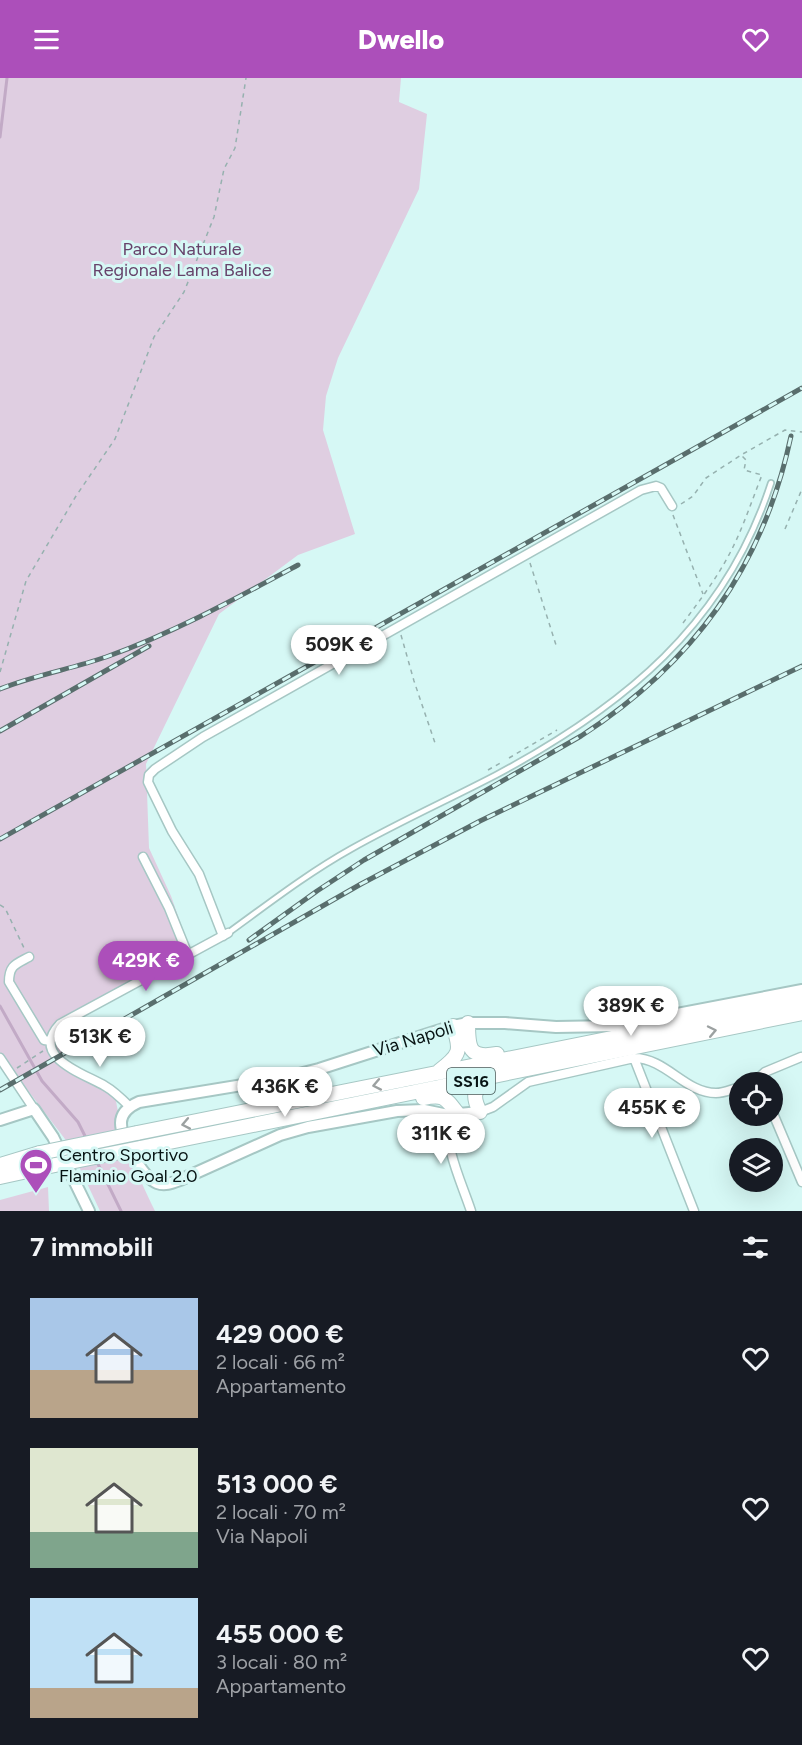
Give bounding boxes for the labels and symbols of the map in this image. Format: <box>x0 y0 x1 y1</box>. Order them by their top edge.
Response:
park label: Parco Naturale Regionale Lama Balice <box>92 238 272 281</box>
pin: 509K € <box>290 625 388 676</box>
pin: 429K € <box>97 941 195 992</box>
pin: 389K € <box>582 986 680 1037</box>
street label: Via Napoli <box>370 1016 456 1062</box>
pin: 513K € <box>51 1017 149 1068</box>
one-way arrow <box>707 1026 717 1039</box>
pin: 436K € <box>236 1067 334 1118</box>
road number: SS16 <box>447 1068 495 1094</box>
one-way arrow <box>372 1078 382 1091</box>
pin: 455K € <box>603 1088 701 1139</box>
pin: 311K € <box>392 1114 490 1165</box>
one-way arrow <box>181 1117 191 1130</box>
place label: Centro Sportivo Flaminio Goal 2.0 <box>59 1144 198 1187</box>
sports icon: Centro Sportivo Flaminio Goal 2.0 <box>18 1147 54 1194</box>

